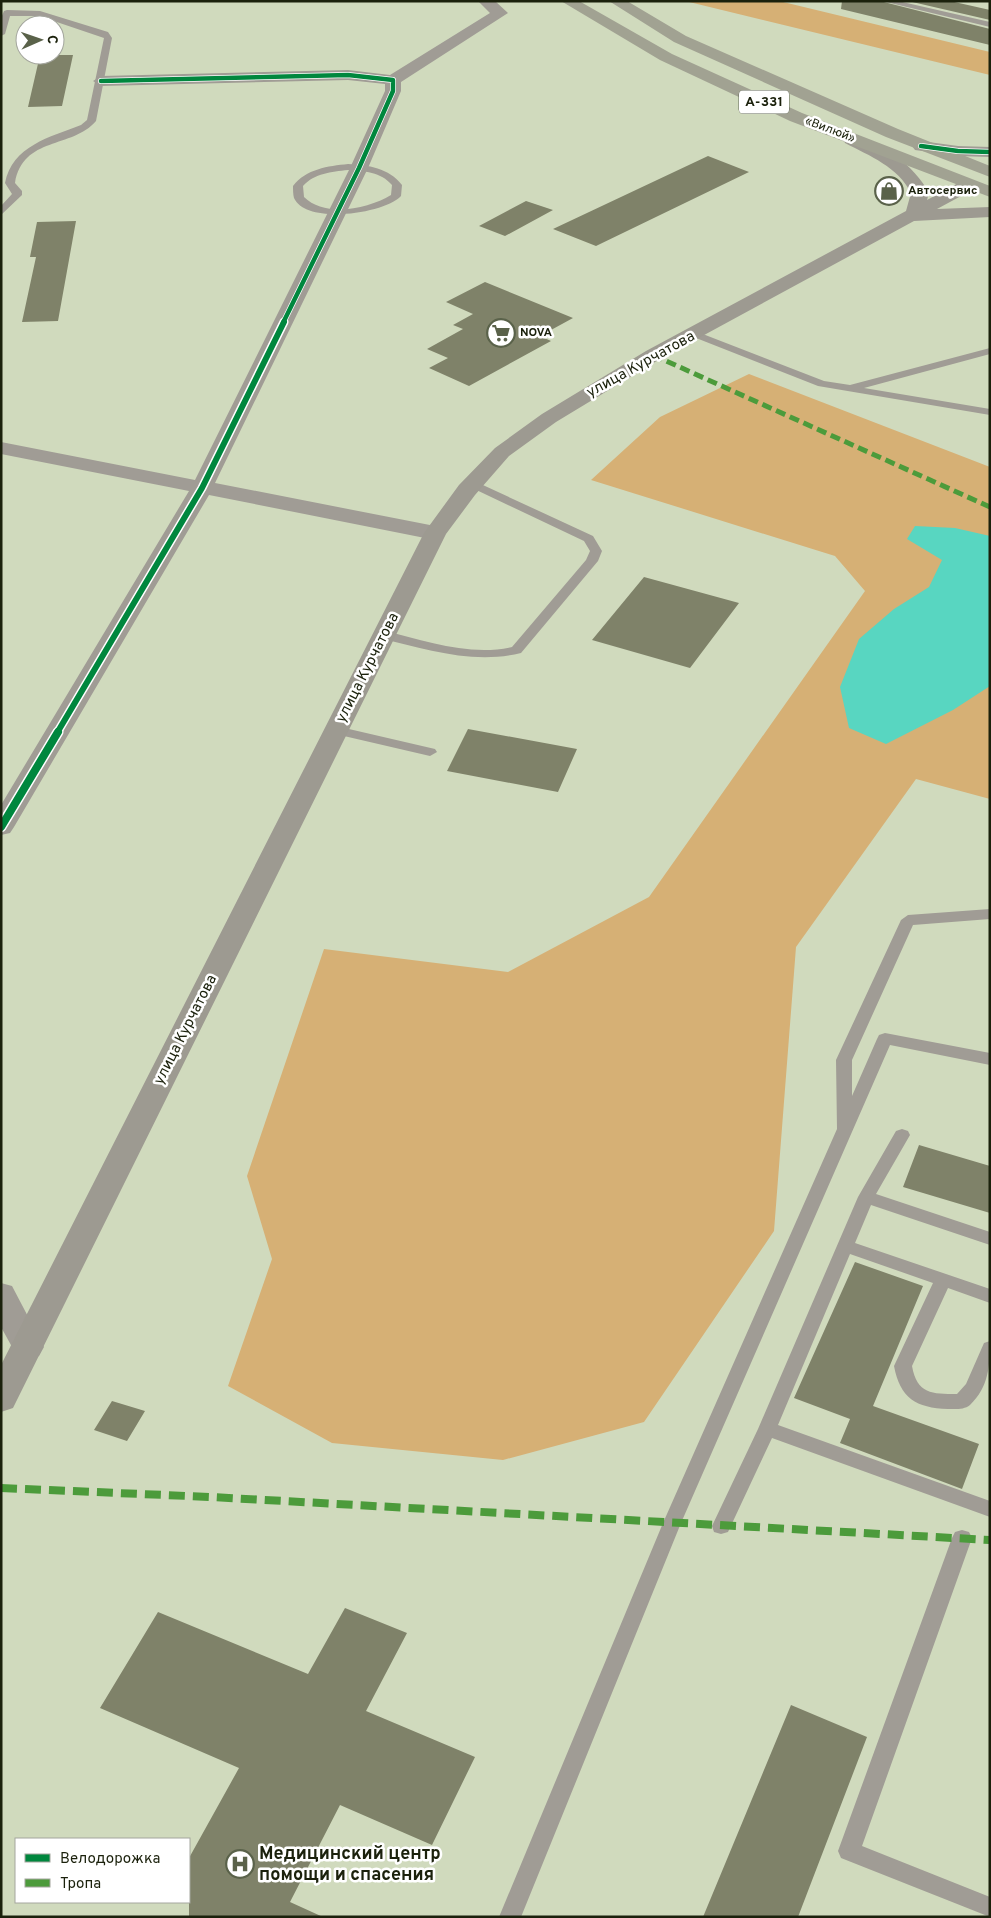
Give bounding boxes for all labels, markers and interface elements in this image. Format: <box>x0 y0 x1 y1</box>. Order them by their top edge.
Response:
north arrow <box>15 15 65 65</box>
text: С <box>43 35 60 44</box>
road number: А-331 <box>739 90 789 114</box>
street label: «Вилюй» <box>803 113 857 147</box>
shop icon: Автосервис <box>874 176 904 206</box>
place label: Автосервис <box>908 183 978 199</box>
supermarket icon: NOVA <box>486 318 516 348</box>
place label: NOVA <box>520 325 553 341</box>
street label: улица Курчатова <box>584 327 698 403</box>
street label: улица Курчатова <box>332 610 404 726</box>
street label: улица Курчатова <box>150 972 222 1088</box>
legend <box>15 1838 190 1903</box>
place label: Медицинский центр помощи и спасения <box>259 1843 441 1887</box>
hospital icon: Медицинский центр помощи и спасения <box>225 1849 255 1879</box>
text: Велодорожка <box>60 1850 160 1869</box>
text: Тропа <box>60 1875 101 1894</box>

